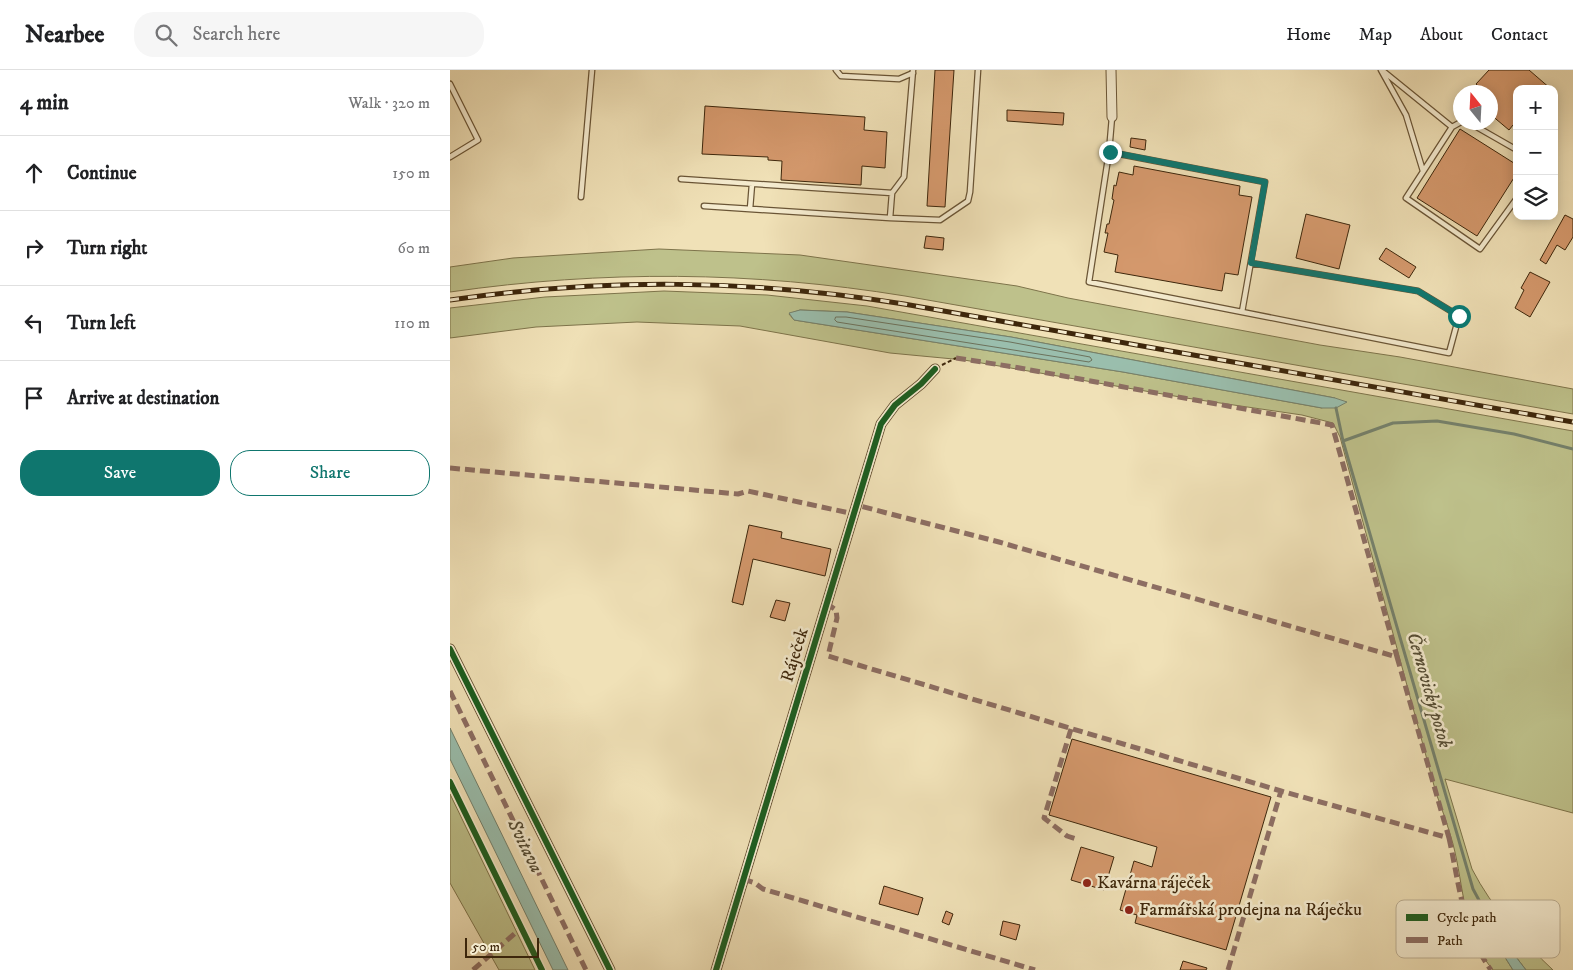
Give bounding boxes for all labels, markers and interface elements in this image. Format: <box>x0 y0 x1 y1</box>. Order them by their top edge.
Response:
search box <box>134 12 484 57</box>
text: Nearbee <box>25 20 104 50</box>
icon: search <box>152 21 180 49</box>
text: Search here <box>192 23 280 46</box>
text: Home <box>1286 24 1331 46</box>
text: Map <box>1359 24 1392 46</box>
text: About <box>1420 24 1463 46</box>
text: Contact <box>1491 24 1548 46</box>
north arrow <box>1453 85 1498 130</box>
map controls <box>1513 85 1558 220</box>
button: + <box>1513 85 1558 130</box>
text: 4 min <box>20 90 69 116</box>
text: Walk · 320 m <box>348 93 430 113</box>
button: − <box>1513 130 1558 175</box>
route end <box>1099 141 1122 164</box>
icon: ahead <box>20 159 48 187</box>
text: Continue <box>67 162 137 185</box>
text: 150 m <box>392 163 430 183</box>
button: layers <box>1513 175 1558 220</box>
icon: right <box>20 234 48 262</box>
text: Turn right <box>67 237 147 260</box>
text: 60 m <box>398 238 430 258</box>
route start <box>1448 305 1471 328</box>
icon: left <box>20 309 48 337</box>
text: Turn left <box>67 312 136 335</box>
text: 110 m <box>394 313 430 333</box>
icon: arrive <box>20 384 48 412</box>
text: Arrive at destination <box>67 387 219 410</box>
button: Save <box>20 450 220 496</box>
button: Share <box>230 450 430 496</box>
street label: Ráječek <box>776 625 814 685</box>
water label: Černovický potok <box>1401 629 1458 751</box>
water label: Svitava <box>502 815 548 877</box>
place label: Kavárna ráječek <box>1097 872 1211 894</box>
marker: Kavárna ráječek <box>1081 877 1093 889</box>
place label: Farmářská prodejna na Ráječku <box>1139 899 1362 921</box>
legend <box>1396 900 1560 958</box>
marker: Farmářská prodejna na Ráječku <box>1123 904 1135 916</box>
text: Cycle path <box>1437 909 1497 927</box>
text: Path <box>1437 932 1464 950</box>
scale bar <box>465 935 539 958</box>
text: 50 m <box>472 938 500 956</box>

